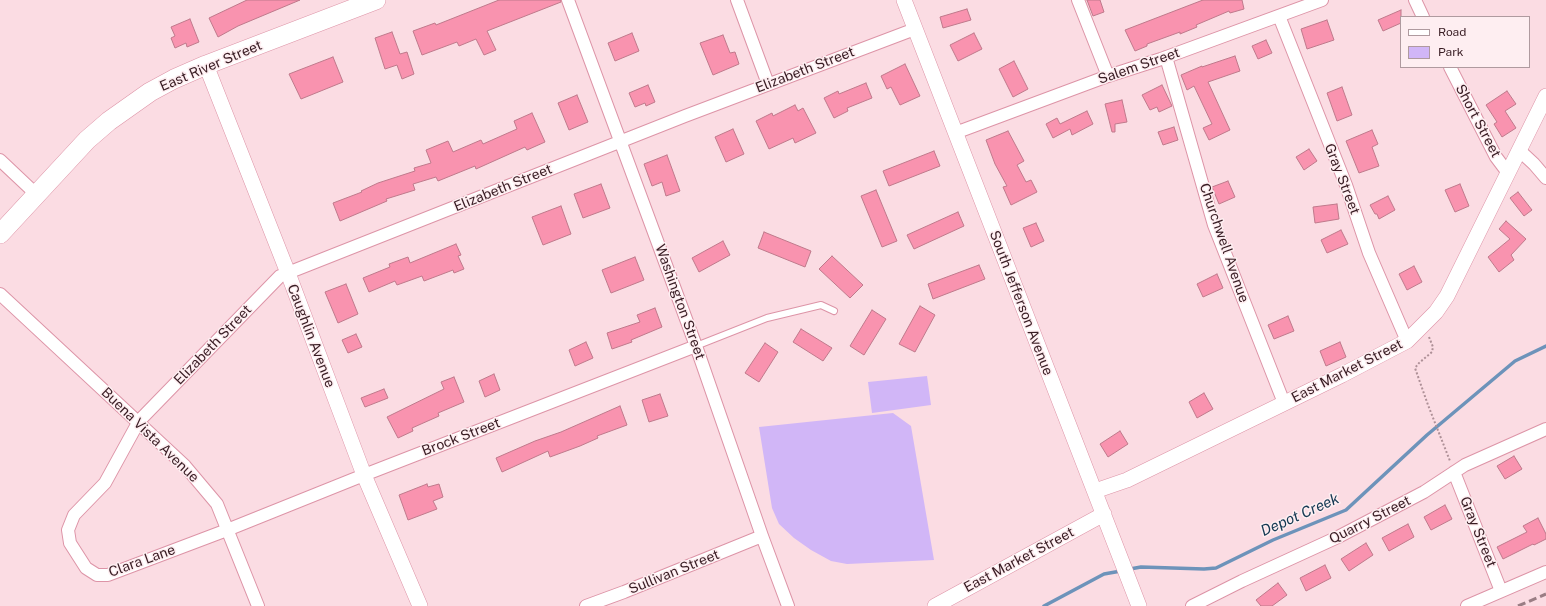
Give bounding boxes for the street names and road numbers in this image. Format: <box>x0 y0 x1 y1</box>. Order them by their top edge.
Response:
street label: East River Street <box>157 37 265 95</box>
street label: Elizabeth Street <box>753 43 857 97</box>
street label: Salem Street <box>1096 44 1182 88</box>
street label: Short Street <box>1452 82 1504 160</box>
street label: Gray Street <box>1321 141 1363 217</box>
street label: Elizabeth Street <box>451 161 555 215</box>
street label: Churchwell Avenue <box>1196 181 1252 305</box>
street label: South Jefferson Avenue <box>986 228 1056 378</box>
street label: Washington Street <box>651 242 709 362</box>
street label: Caughlin Avenue <box>284 282 338 390</box>
street label: Elizabeth Street <box>171 302 255 388</box>
street label: East Market Street <box>1289 336 1405 406</box>
street label: Buena Vista Avenue <box>98 384 202 486</box>
street label: Brock Street <box>420 414 502 460</box>
street label: Quarry Street <box>1326 492 1414 548</box>
street label: Gray Street <box>1456 494 1500 570</box>
street label: East Market Street <box>961 524 1077 596</box>
street label: Clara Lane <box>106 541 178 581</box>
street label: Sullivan Street <box>626 546 722 598</box>

